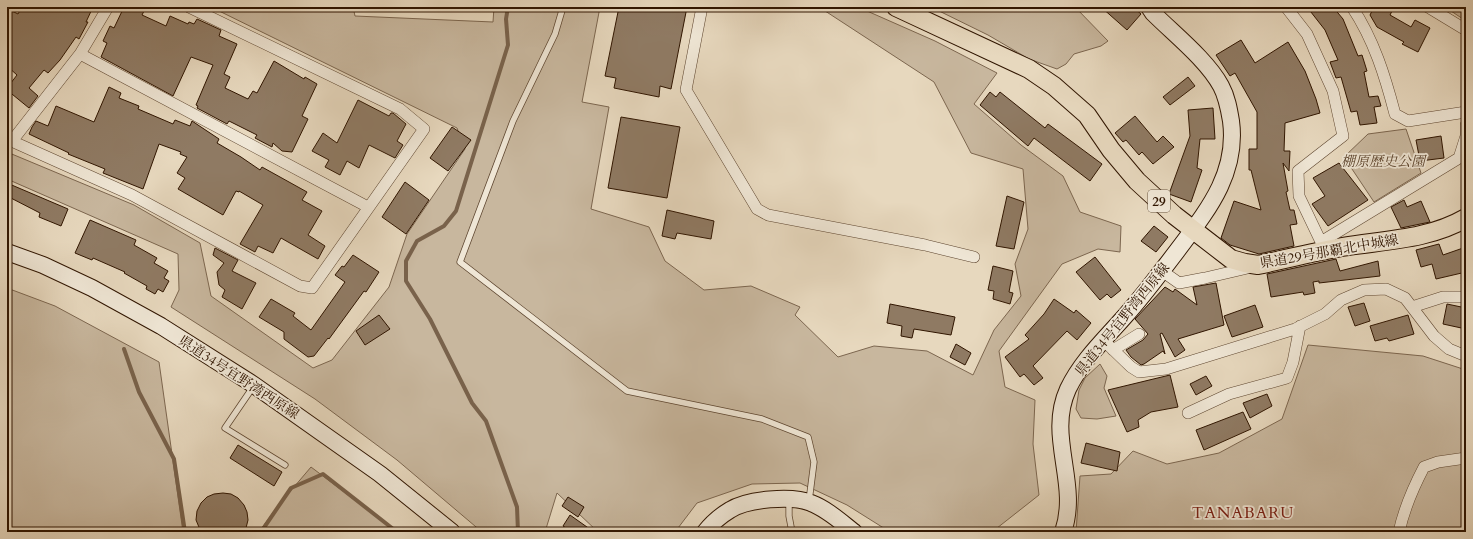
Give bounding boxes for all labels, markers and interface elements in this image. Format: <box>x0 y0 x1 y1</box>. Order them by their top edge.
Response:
park label: 棚原歴史公園 <box>1341 152 1427 171</box>
road number: 29 <box>1148 190 1170 212</box>
street label: 県道29号那覇北中城線 <box>1258 230 1400 273</box>
street label: 県道34号宜野湾西原線 <box>1071 259 1174 380</box>
street label: 県道34号宜野湾西原線 <box>175 331 303 424</box>
district label: TANABARU <box>1192 502 1294 524</box>

